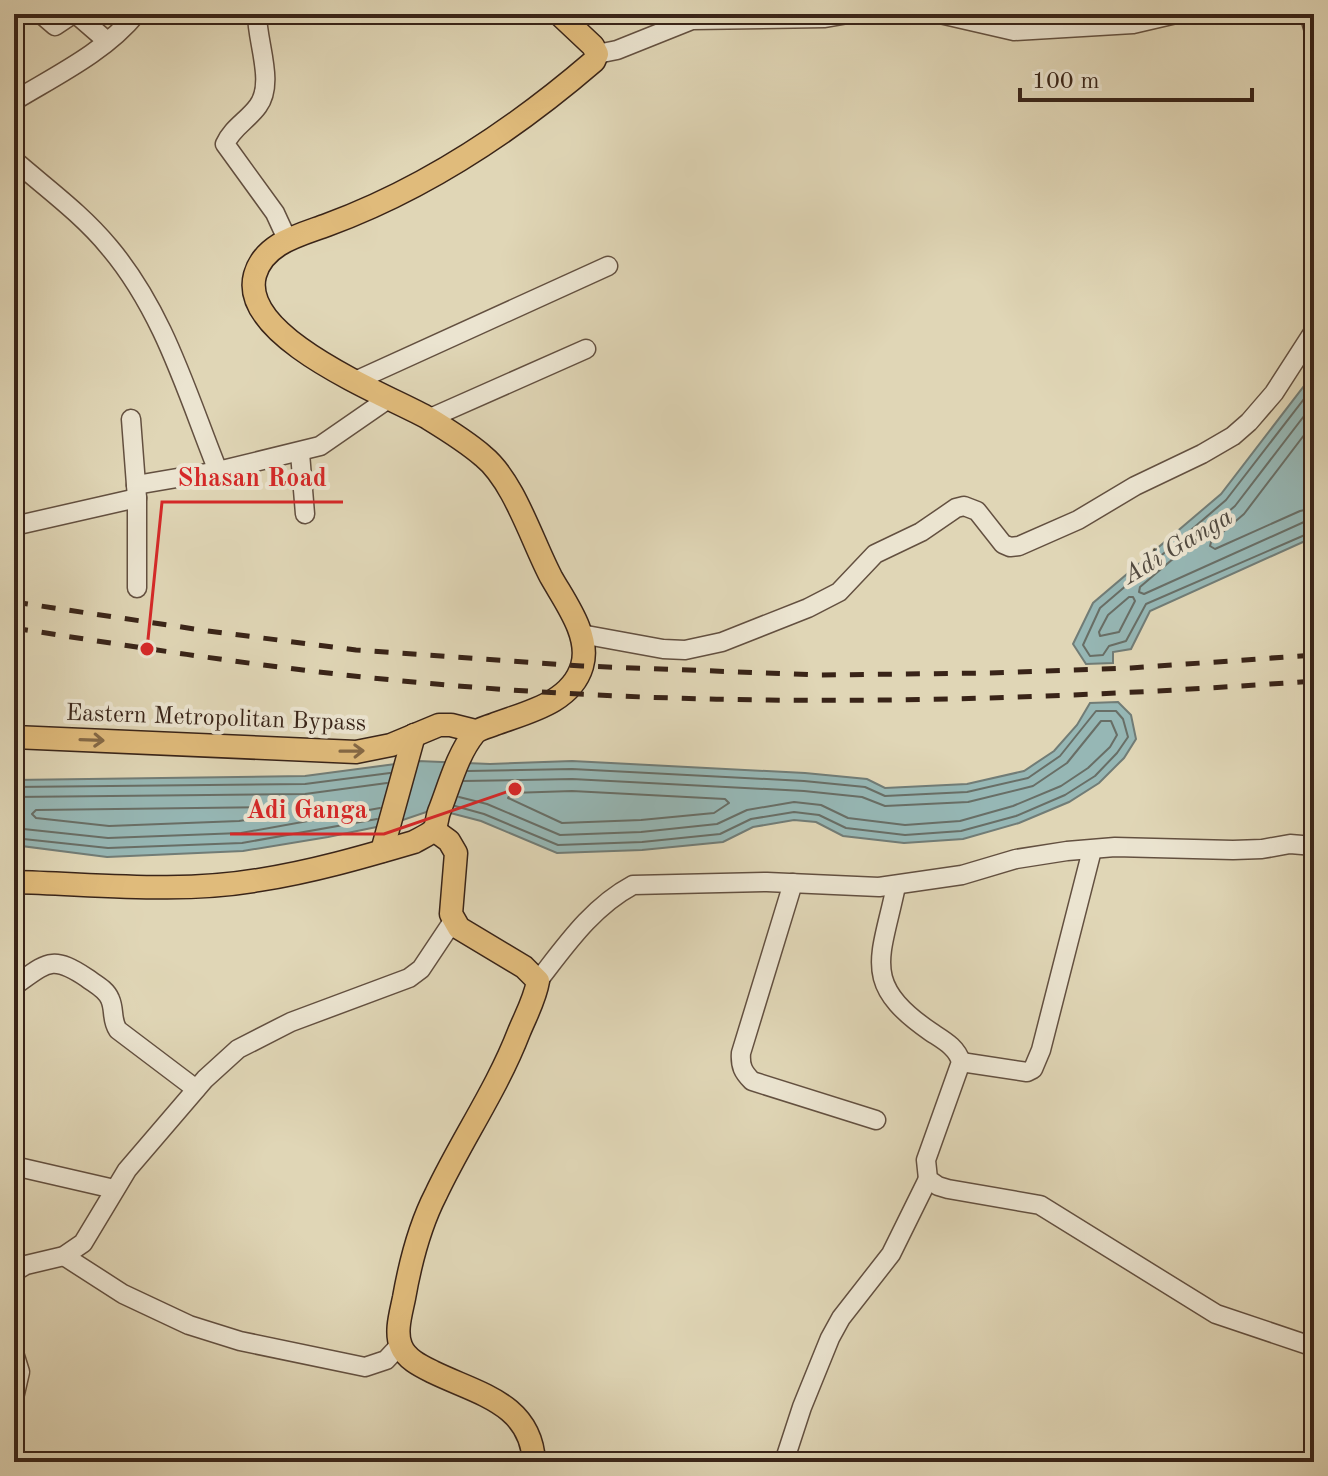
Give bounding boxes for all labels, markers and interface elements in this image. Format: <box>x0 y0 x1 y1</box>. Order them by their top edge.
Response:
scale bar <box>1020 52 1252 102</box>
text: 100 m <box>1032 70 1100 94</box>
callout: Shasan Road <box>162 452 343 502</box>
text: Shasan Road <box>177 466 327 492</box>
water label: Adi Ganga <box>1117 504 1238 591</box>
street label: Eastern Metropolitan Bypass <box>65 702 367 736</box>
one-way arrow <box>78 733 105 748</box>
one-way arrow <box>338 743 365 758</box>
callout: Adi Ganga <box>230 784 384 834</box>
text: Adi Ganga <box>246 798 368 824</box>

